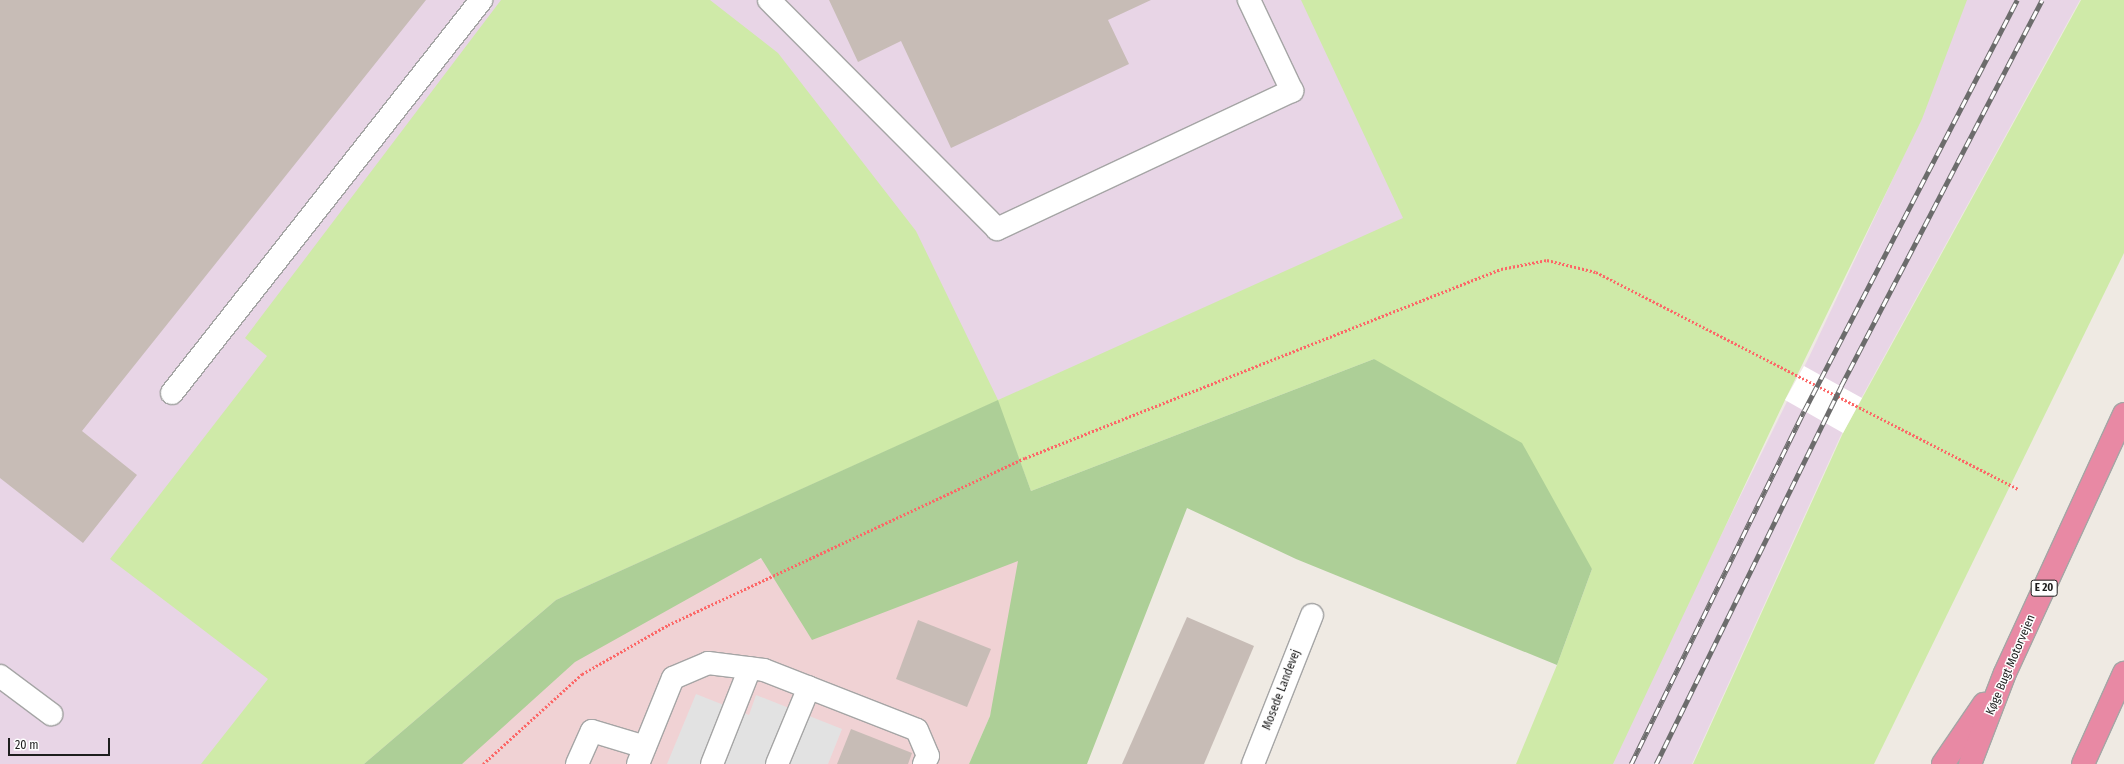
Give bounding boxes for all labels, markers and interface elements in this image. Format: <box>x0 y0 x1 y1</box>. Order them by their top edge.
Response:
road number: E 20 <box>2030 579 2058 597</box>
street label: Køge Bugt Motorvejen <box>1983 613 2039 717</box>
street label: Mosede Landevej <box>1260 648 1304 732</box>
scale bar <box>10 730 112 756</box>
text: 20 m <box>15 738 39 752</box>

